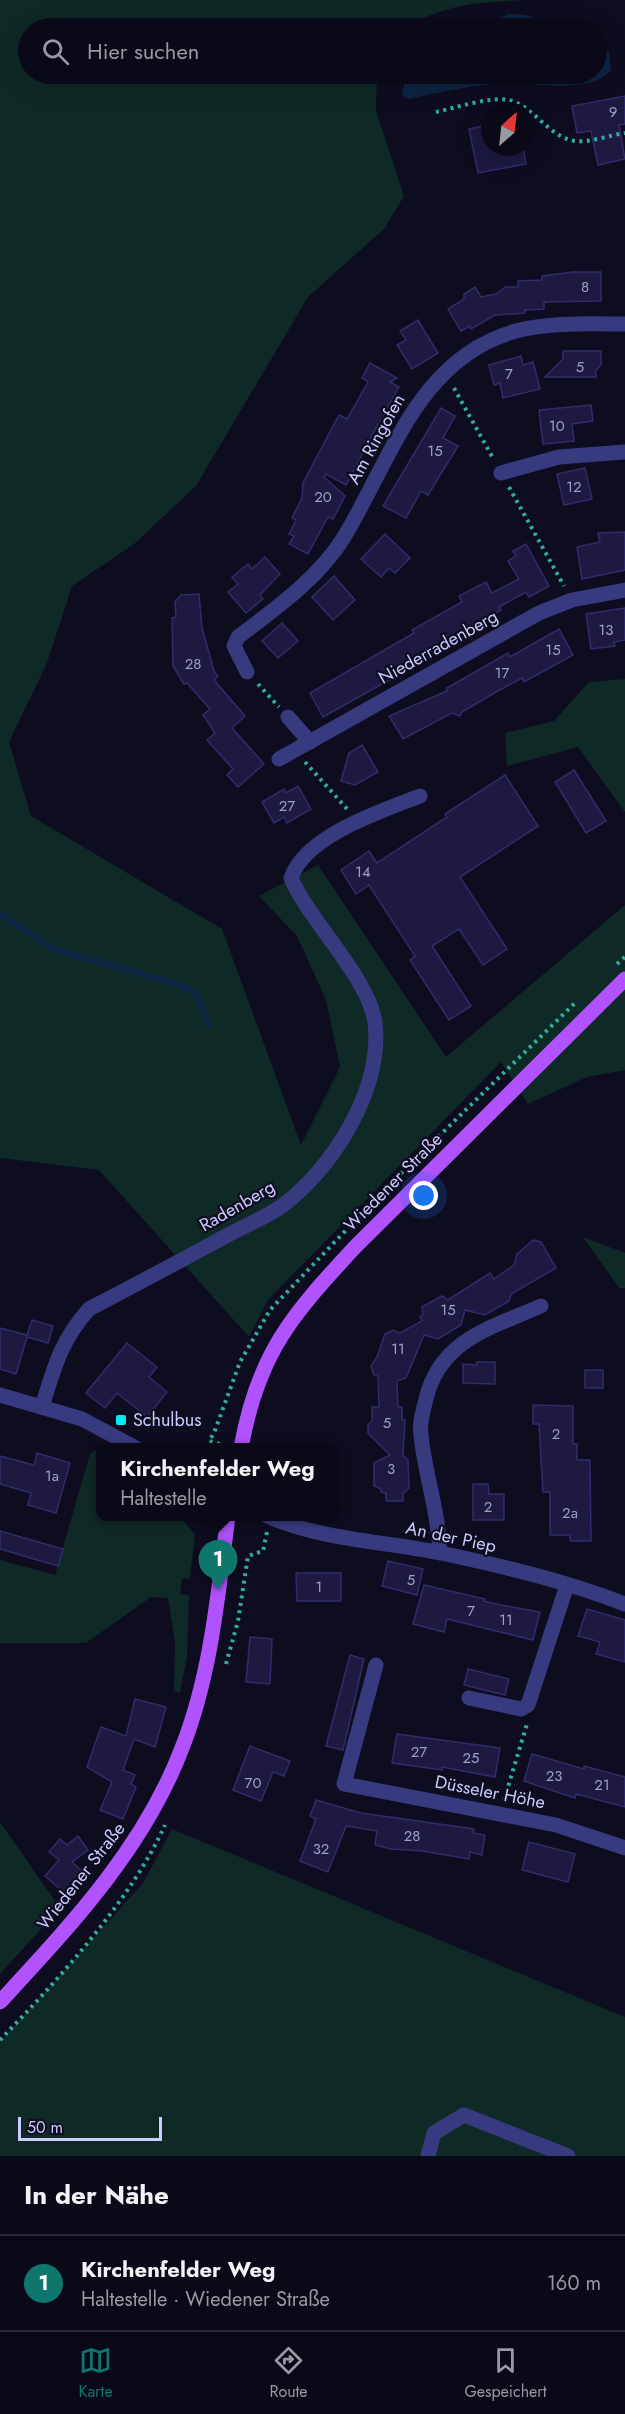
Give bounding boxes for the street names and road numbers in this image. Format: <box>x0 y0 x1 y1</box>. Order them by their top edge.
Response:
street label: Am Ringofen <box>341 389 411 489</box>
street label: Niederradenberg <box>373 603 503 691</box>
street label: Wiedener Straße <box>338 1127 448 1237</box>
street label: Radenberg <box>194 1174 280 1238</box>
street label: An der Piep <box>403 1515 499 1559</box>
street label: Düsseler Höhe <box>433 1769 547 1815</box>
street label: Wiedener Straße <box>31 1817 131 1935</box>

